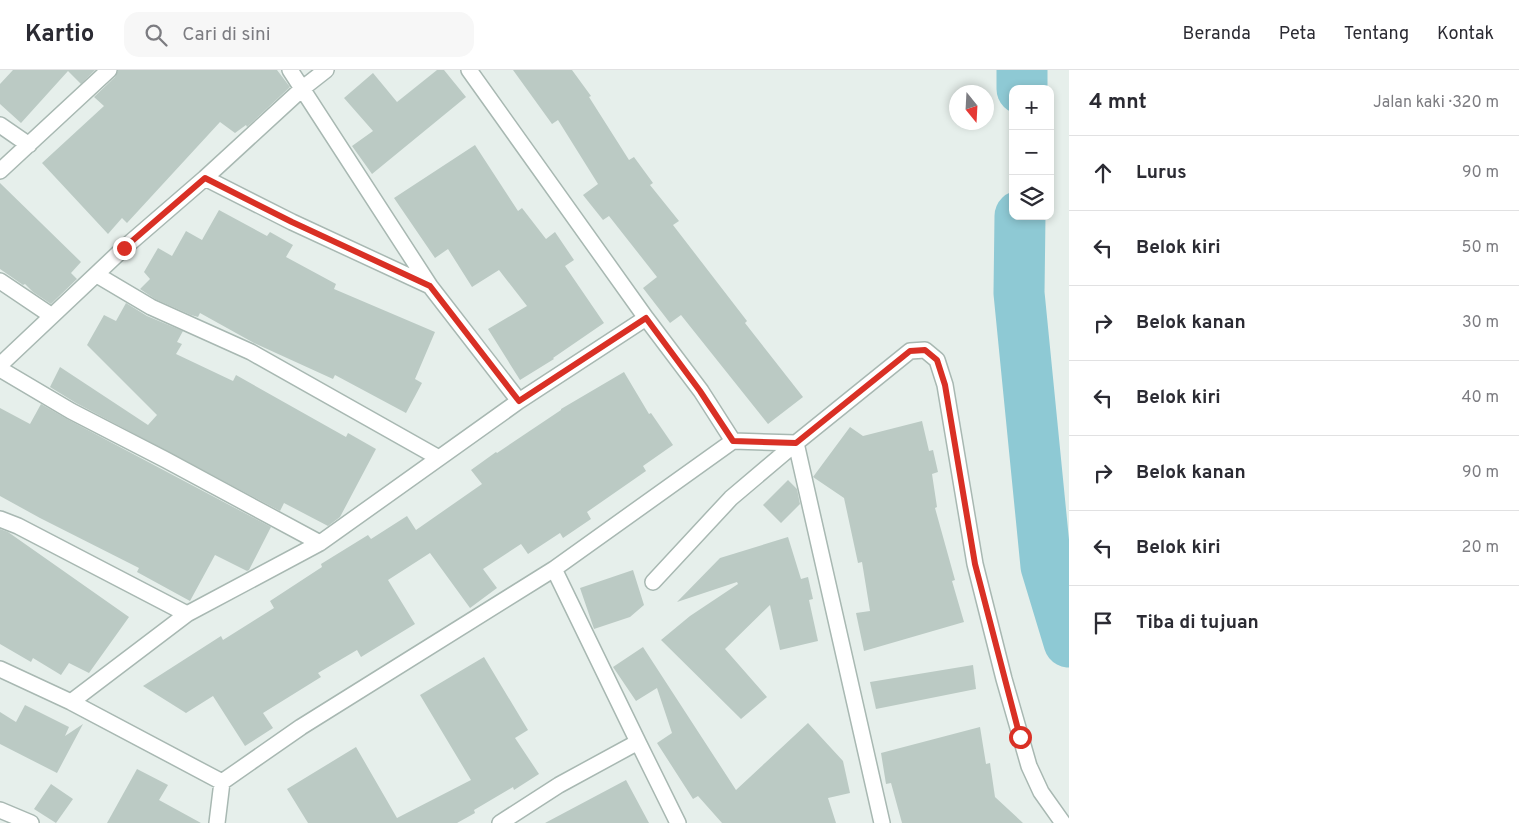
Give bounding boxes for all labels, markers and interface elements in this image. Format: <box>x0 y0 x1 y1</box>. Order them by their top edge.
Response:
search box <box>124 12 474 57</box>
text: Kartio <box>25 20 94 50</box>
icon: search <box>142 21 170 49</box>
text: Cari di sini <box>182 23 271 47</box>
text: Beranda <box>1182 23 1251 46</box>
text: Peta <box>1279 23 1316 46</box>
text: Tentang <box>1344 23 1409 46</box>
text: Kontak <box>1437 23 1494 46</box>
north arrow <box>949 85 994 130</box>
map controls <box>1009 85 1054 220</box>
button: + <box>1009 85 1054 130</box>
text: 4 mnt <box>1089 89 1147 116</box>
text: Jalan kaki · 320 m <box>1373 93 1499 113</box>
button: − <box>1009 130 1054 175</box>
icon: ahead <box>1089 159 1117 187</box>
text: Lurus <box>1136 161 1187 185</box>
text: 90 m <box>1462 163 1499 183</box>
button: layers <box>1009 175 1054 220</box>
icon: left <box>1089 234 1117 262</box>
text: Belok kiri <box>1136 236 1221 260</box>
route end <box>113 237 136 260</box>
text: 50 m <box>1462 238 1499 258</box>
icon: right <box>1089 309 1117 337</box>
text: Belok kanan <box>1136 311 1246 335</box>
text: 30 m <box>1462 313 1499 333</box>
icon: left <box>1089 384 1117 412</box>
text: Belok kiri <box>1136 386 1221 410</box>
text: 40 m <box>1461 388 1499 408</box>
icon: right <box>1089 459 1117 487</box>
text: Belok kanan <box>1136 461 1246 485</box>
text: 90 m <box>1462 463 1499 483</box>
icon: left <box>1089 534 1117 562</box>
text: Belok kiri <box>1136 536 1221 560</box>
text: 20 m <box>1462 538 1499 558</box>
icon: arrive <box>1089 609 1117 637</box>
text: Tiba di tujuan <box>1136 611 1259 635</box>
route start <box>1009 726 1032 749</box>

